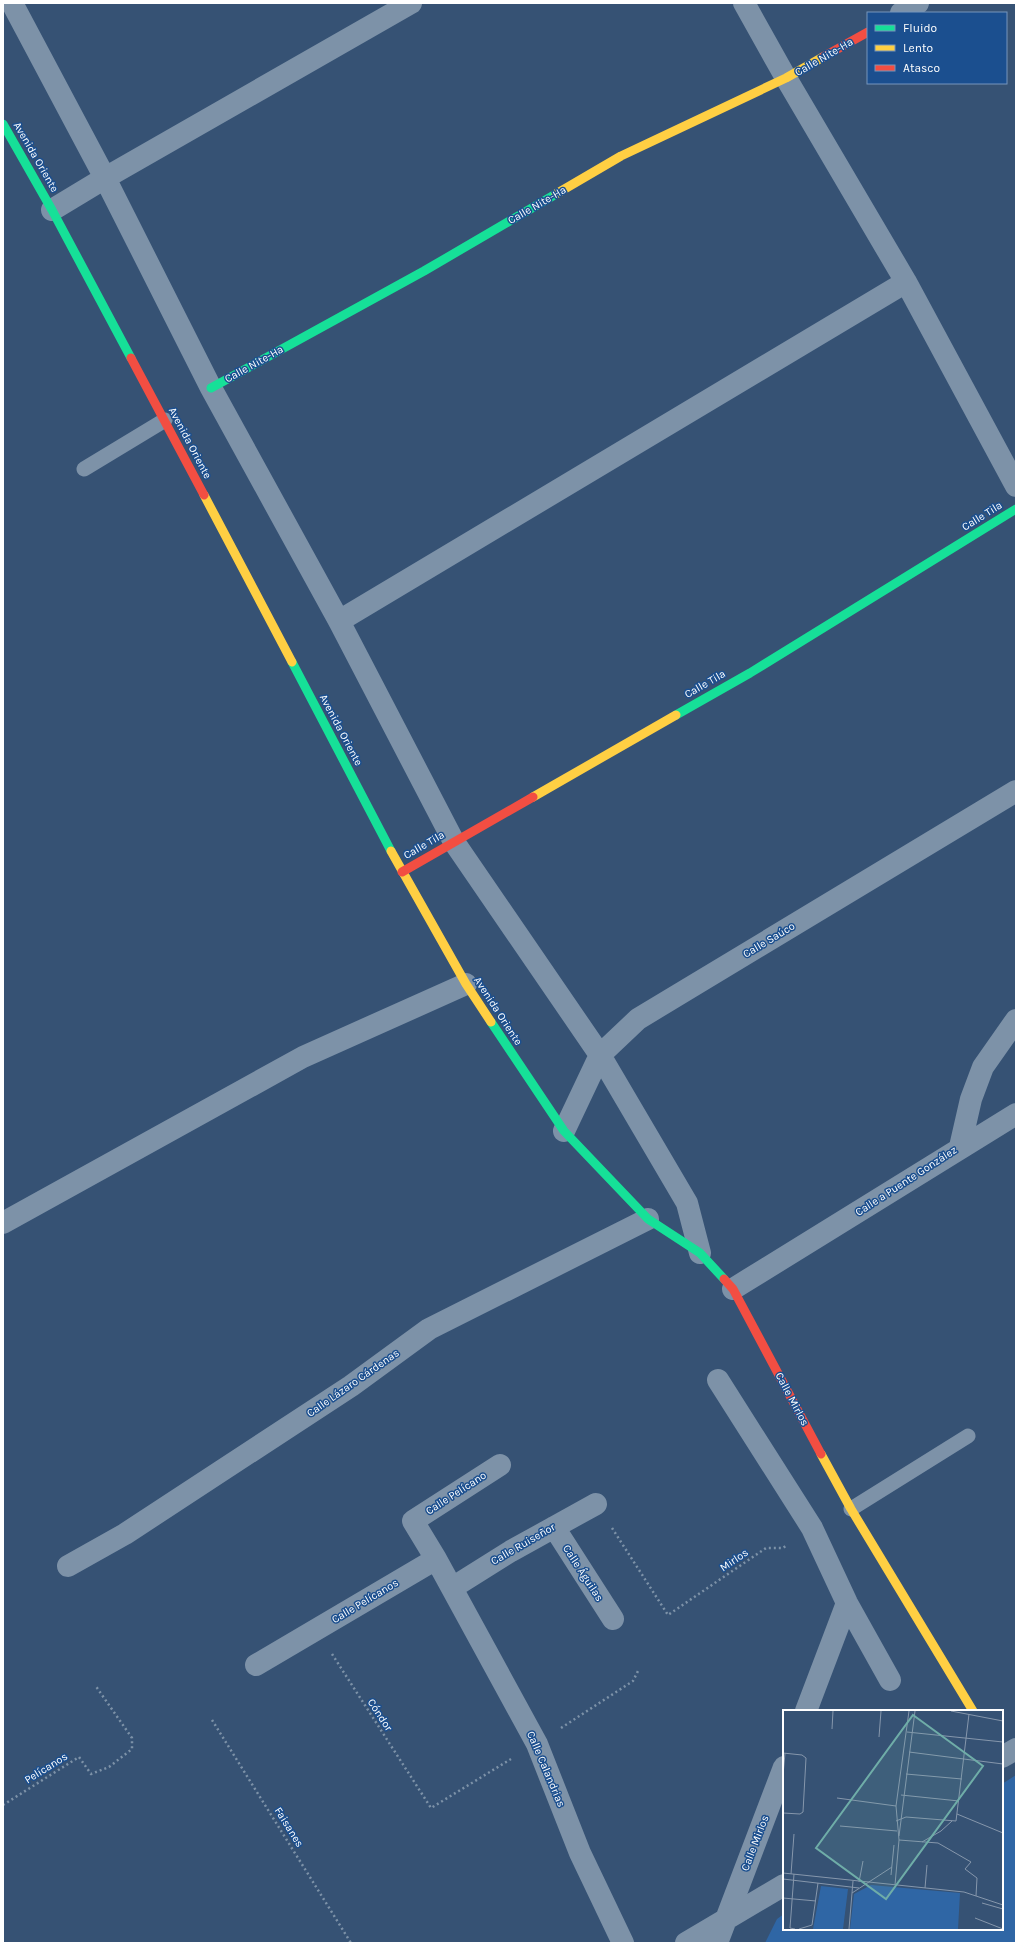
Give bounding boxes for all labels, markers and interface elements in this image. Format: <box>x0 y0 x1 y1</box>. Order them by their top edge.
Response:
legend <box>867 12 1007 84</box>
text: Fluido <box>903 21 937 35</box>
street label: Calle Nite-Ha <box>793 35 855 79</box>
text: Lento <box>903 41 933 55</box>
text: Atasco <box>903 61 940 75</box>
street label: Avenida Oriente <box>11 120 61 195</box>
street label: Calle Nite-Ha <box>506 183 568 227</box>
street label: Calle Nite-Ha <box>222 343 286 385</box>
street label: Avenida Oriente <box>166 405 214 481</box>
street label: Calle Tila <box>959 499 1005 533</box>
street label: Calle Tila <box>682 667 728 701</box>
street label: Avenida Oriente <box>317 692 365 768</box>
street label: Calle Tila <box>401 828 447 862</box>
street label: Calle Saúco <box>741 919 797 961</box>
street label: Avenida Oriente <box>471 974 525 1048</box>
street label: Calle a Puente González <box>853 1143 959 1219</box>
street label: Calle Lázaro Cárdenas <box>304 1346 402 1420</box>
street label: Calle Mirlos <box>772 1370 812 1428</box>
street label: Calle Pelícano <box>423 1469 489 1517</box>
street label: Calle Ruiseñor <box>489 1520 557 1568</box>
street label: Calle Águilas <box>560 1541 608 1604</box>
street label: Mirlos <box>717 1546 751 1574</box>
street label: Calle Pelícanos <box>329 1576 401 1626</box>
street label: Cóndor <box>365 1696 395 1734</box>
inset map <box>783 1710 1003 1930</box>
street label: Calle Calandrias <box>524 1729 568 1809</box>
street label: Pelícanos <box>22 1750 70 1786</box>
street label: Faisanes <box>272 1805 306 1850</box>
street label: Calle Mirlos <box>738 1813 772 1873</box>

